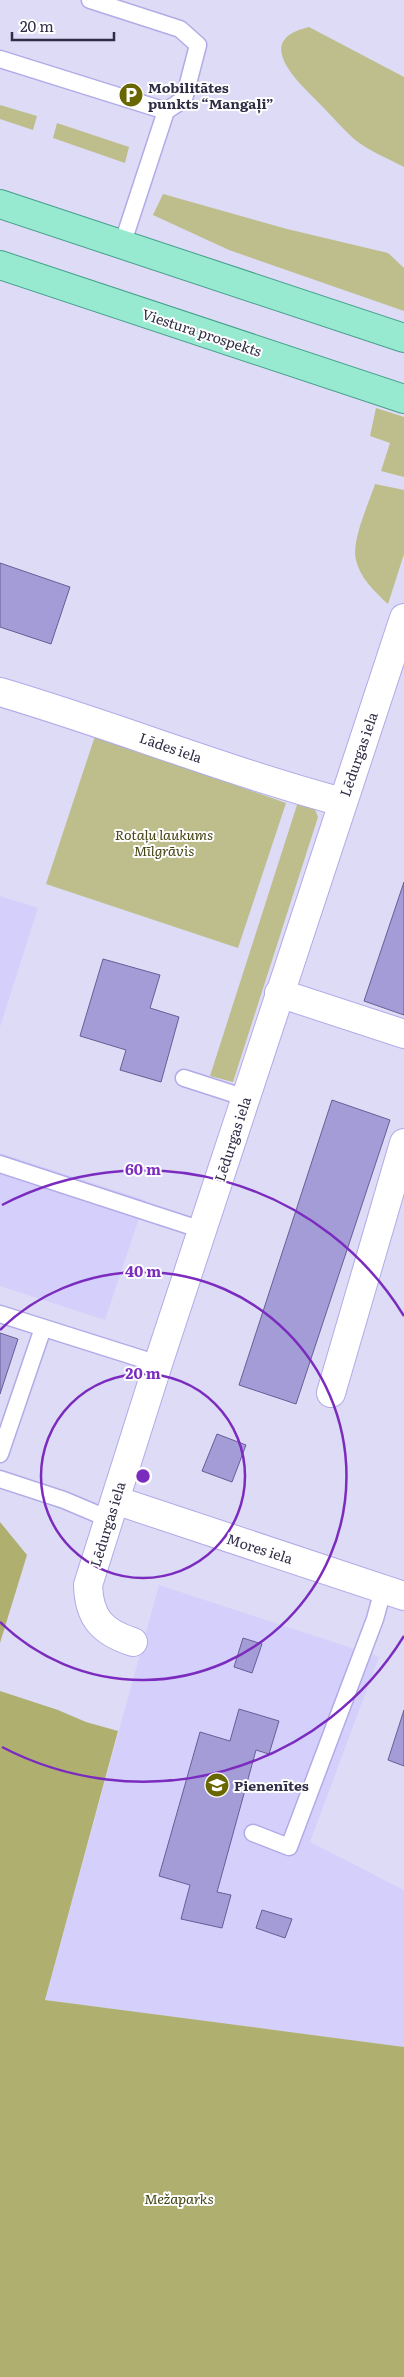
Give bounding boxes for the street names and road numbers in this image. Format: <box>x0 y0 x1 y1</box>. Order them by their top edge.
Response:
street label: Viestura prospekts <box>140 303 264 361</box>
street label: Lēdurgas iela <box>334 709 382 799</box>
street label: Lādes iela <box>137 727 205 767</box>
street label: Lēdurgas iela <box>209 1094 255 1184</box>
street label: Lēdurgas iela <box>85 1478 130 1569</box>
street label: Mores iela <box>224 1528 296 1568</box>

